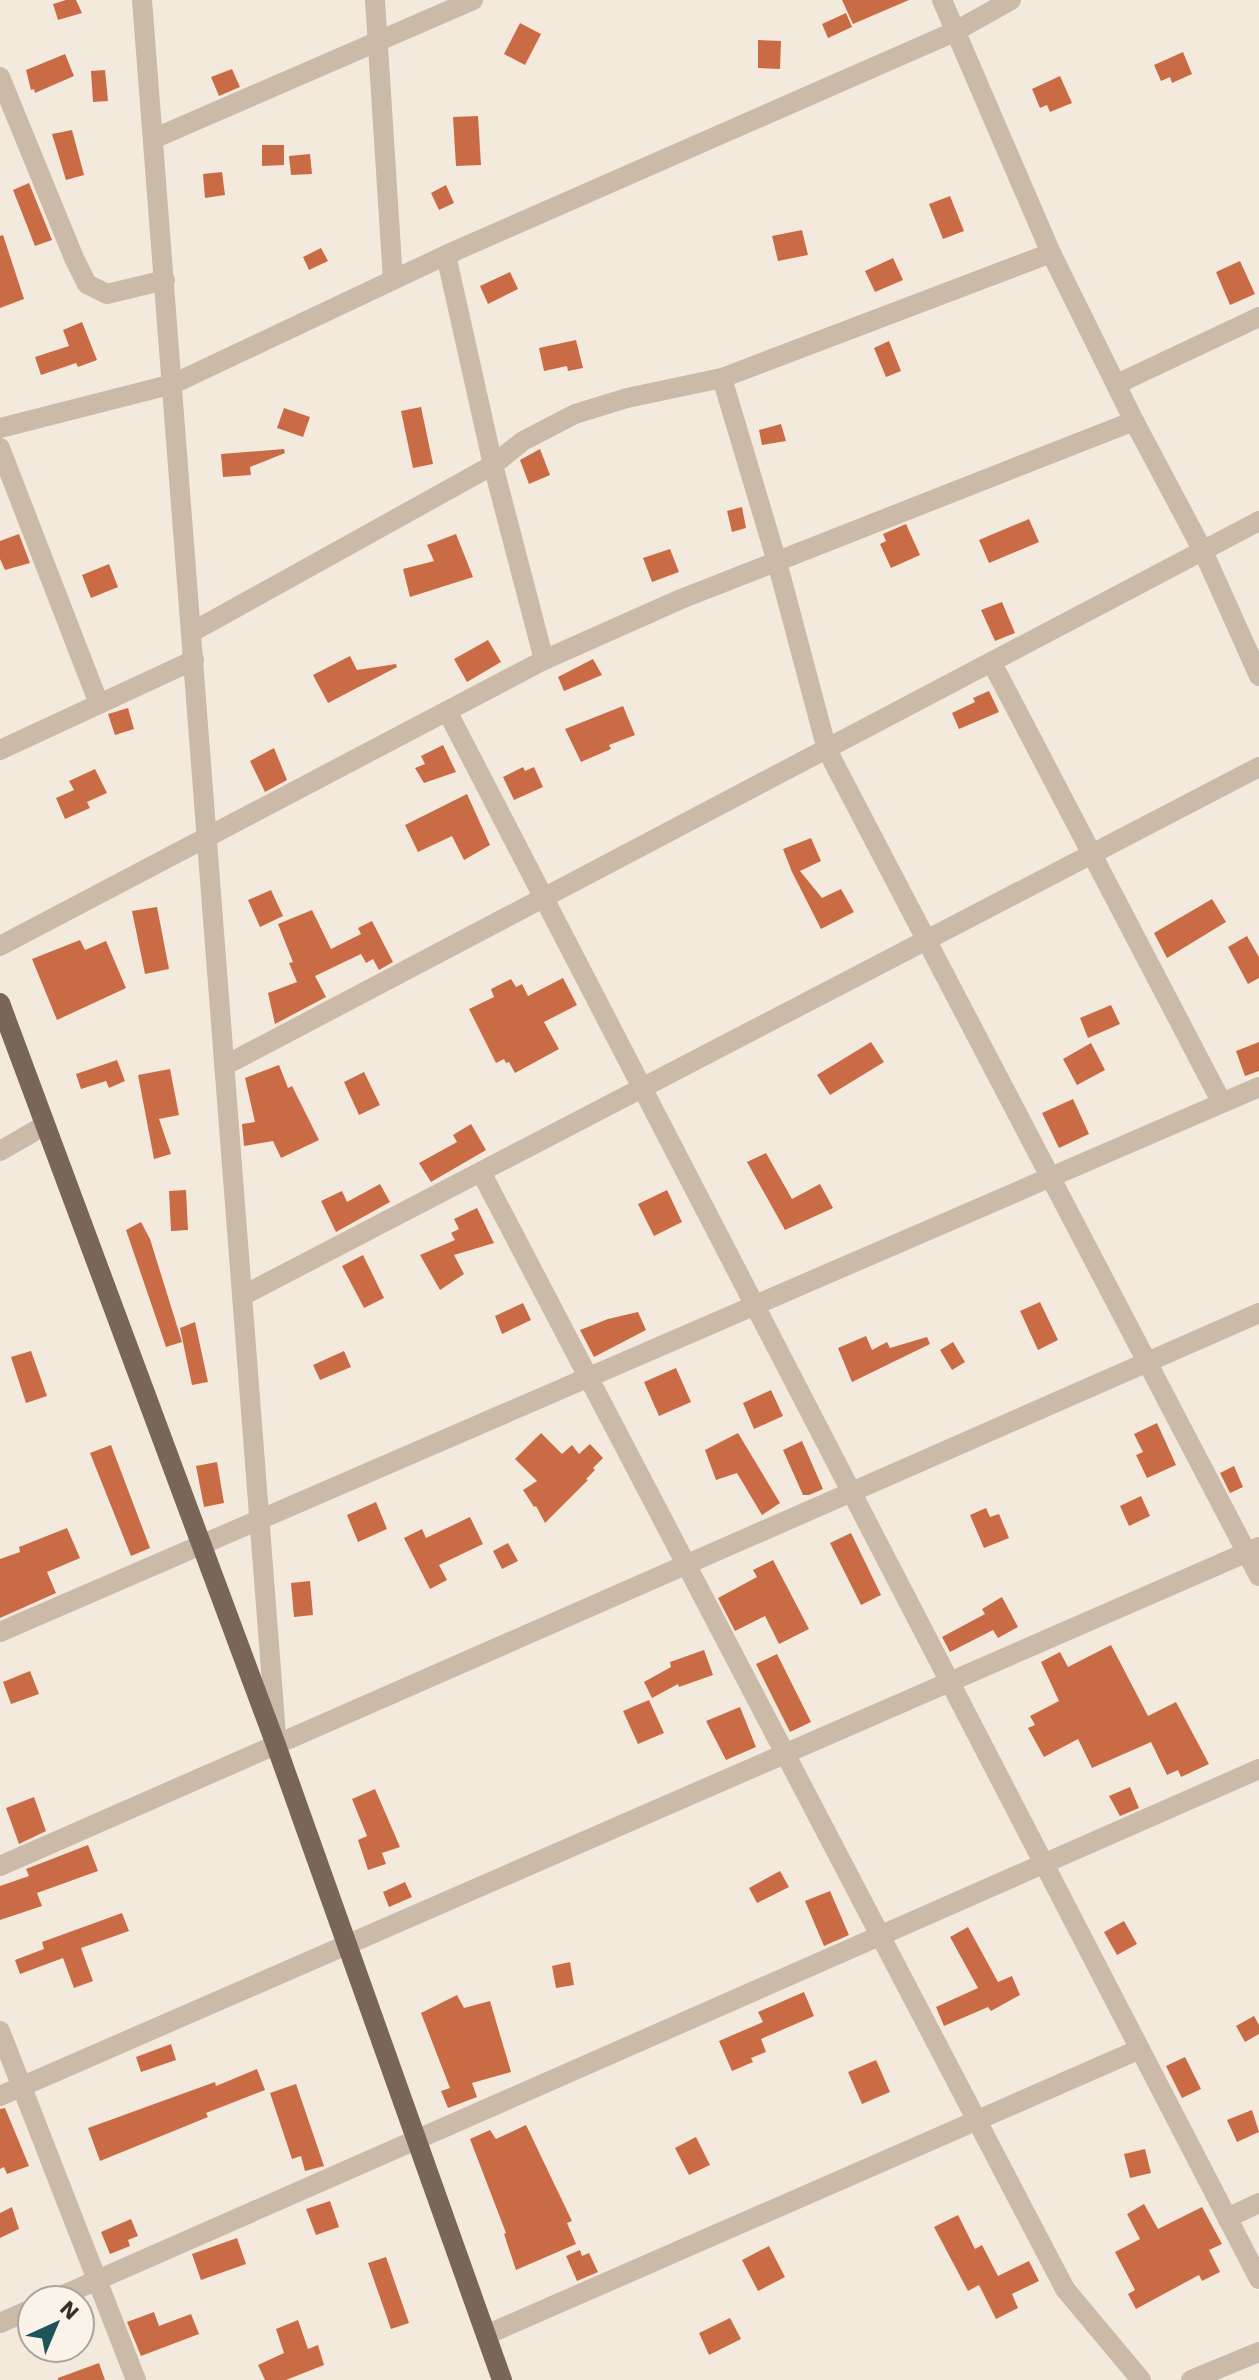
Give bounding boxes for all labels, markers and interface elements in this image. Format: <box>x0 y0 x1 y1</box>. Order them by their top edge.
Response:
north arrow <box>16 2284 96 2364</box>
text: N <box>55 2295 84 2325</box>

